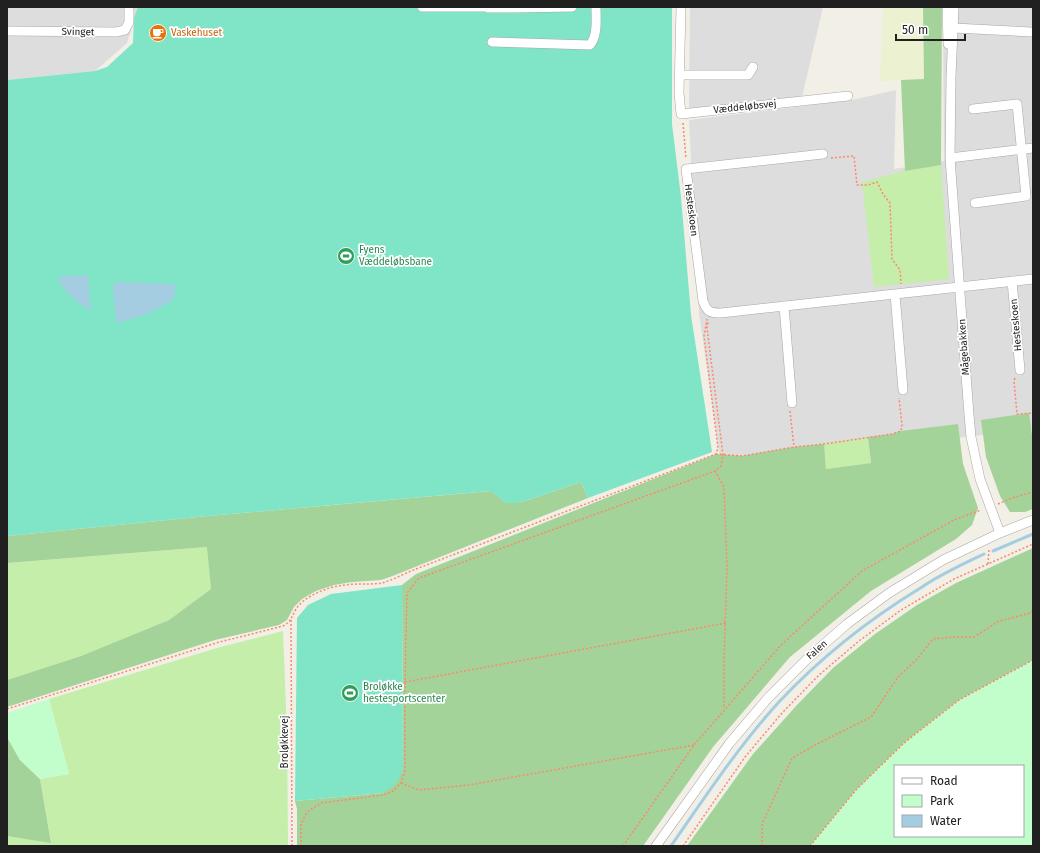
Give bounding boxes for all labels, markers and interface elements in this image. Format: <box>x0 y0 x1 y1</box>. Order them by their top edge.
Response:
scale bar <box>896 16 965 42</box>
cafe icon: Vaskehuset <box>148 23 168 43</box>
text: 50 m <box>902 23 928 37</box>
street label: Svinget <box>61 26 95 38</box>
place label: Vaskehuset <box>171 27 222 39</box>
street label: Væddeløbsvej <box>713 98 777 116</box>
street label: Hesteskoen <box>682 183 700 237</box>
place label: Fyens Væddeløbsbane <box>359 244 432 268</box>
sports icon: Fyens Væddeløbsbane <box>336 246 356 266</box>
street label: Hesteskoen <box>1008 298 1024 352</box>
street label: Mågebakken <box>955 318 972 376</box>
street label: Falen <box>804 638 830 662</box>
place label: Broløkke hestesportscenter <box>363 681 445 705</box>
sports icon: Broløkke hestesportscenter <box>340 683 360 703</box>
street label: Broløkkevej <box>279 715 291 768</box>
legend <box>894 765 1024 837</box>
text: Road <box>930 774 958 788</box>
text: Park <box>930 794 954 808</box>
text: Water <box>930 814 962 828</box>

